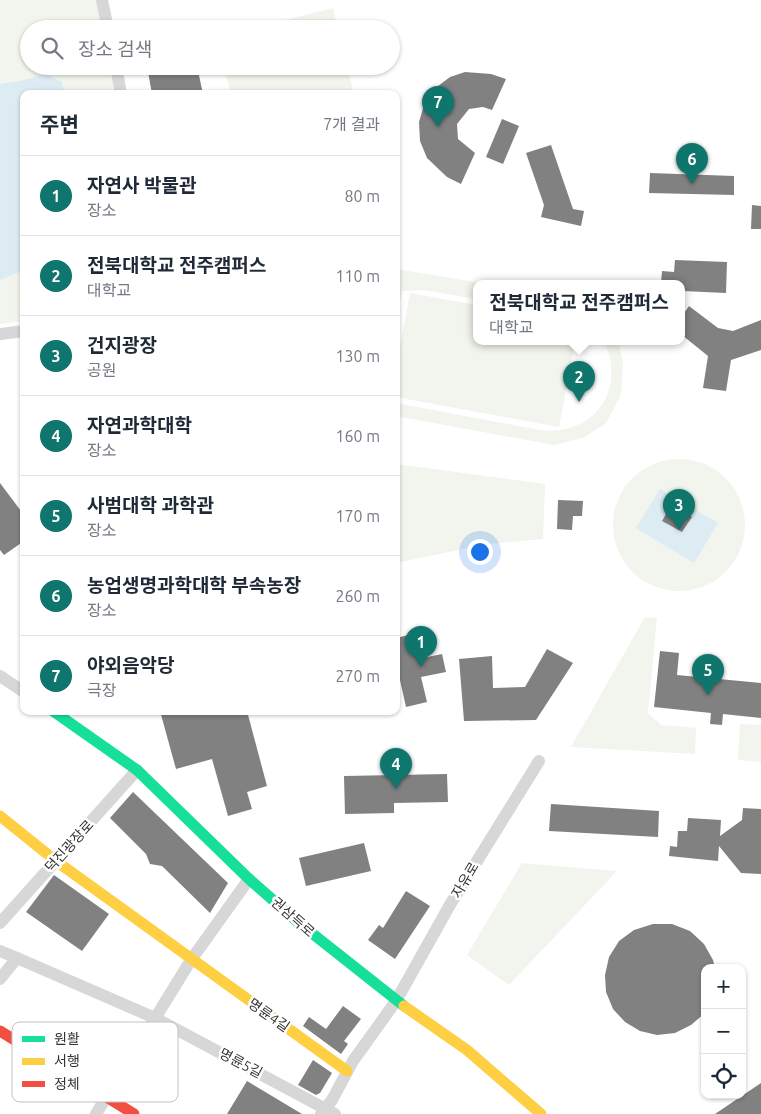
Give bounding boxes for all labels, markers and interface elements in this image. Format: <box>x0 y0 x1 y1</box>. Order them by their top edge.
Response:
search box <box>20 20 400 75</box>
icon: search <box>38 34 66 62</box>
text: 장소 검색 <box>78 38 152 60</box>
pin: 7 <box>422 86 454 127</box>
text: 주변 <box>40 112 79 136</box>
text: 7개 결과 <box>323 115 380 133</box>
pin: 6 <box>676 143 708 184</box>
text: 자연사 박물관 <box>87 174 196 196</box>
text: 1 <box>51 187 61 205</box>
text: 80 m <box>344 187 380 205</box>
text: 장소 <box>87 201 116 219</box>
text: 전북대학교 전주캠퍼스 <box>87 254 266 276</box>
text: 2 <box>51 267 61 285</box>
text: 110 m <box>335 267 380 285</box>
popup <box>473 280 685 345</box>
text: 대학교 <box>87 281 131 299</box>
text: 전북대학교 전주캠퍼스 <box>489 291 669 313</box>
text: 대학교 <box>489 318 534 336</box>
text: 건지광장 <box>87 334 157 356</box>
text: 3 <box>51 347 61 365</box>
text: 130 m <box>335 347 380 365</box>
text: 공원 <box>87 361 116 379</box>
pin: 2 <box>563 361 595 402</box>
text: 자연과학대학 <box>87 414 192 436</box>
text: 4 <box>51 427 61 445</box>
text: 160 m <box>335 427 380 445</box>
text: 장소 <box>87 441 116 459</box>
pin: 3 <box>663 489 695 530</box>
text: 사범대학 과학관 <box>87 494 214 516</box>
text: 5 <box>51 507 61 525</box>
text: 170 m <box>335 507 380 525</box>
text: 장소 <box>87 521 116 539</box>
your location <box>467 539 493 565</box>
text: 농업생명과학대학 부속농장 <box>87 574 301 596</box>
text: 6 <box>51 587 61 605</box>
text: 260 m <box>335 587 380 605</box>
text: 장소 <box>87 601 116 619</box>
pin: 1 <box>405 626 437 667</box>
text: 야외음악당 <box>87 654 174 676</box>
pin: 5 <box>692 654 724 695</box>
text: 7 <box>51 667 61 685</box>
text: 270 m <box>335 667 380 685</box>
text: 극장 <box>87 681 116 699</box>
pin: 4 <box>380 748 412 789</box>
street label: 덕진광장로 <box>42 817 97 875</box>
street label: 자유로 <box>448 859 482 901</box>
street label: 권삼득로 <box>268 894 318 940</box>
map controls <box>701 964 746 1099</box>
button: + <box>701 964 746 1009</box>
street label: 명륜4길 <box>245 995 293 1035</box>
button: − <box>701 1009 746 1054</box>
legend <box>12 1022 178 1102</box>
text: 원활 <box>54 1031 80 1047</box>
street label: 명륜5길 <box>217 1045 265 1081</box>
text: 서행 <box>54 1053 80 1069</box>
button: locate <box>701 1054 746 1099</box>
text: 정체 <box>54 1076 80 1092</box>

